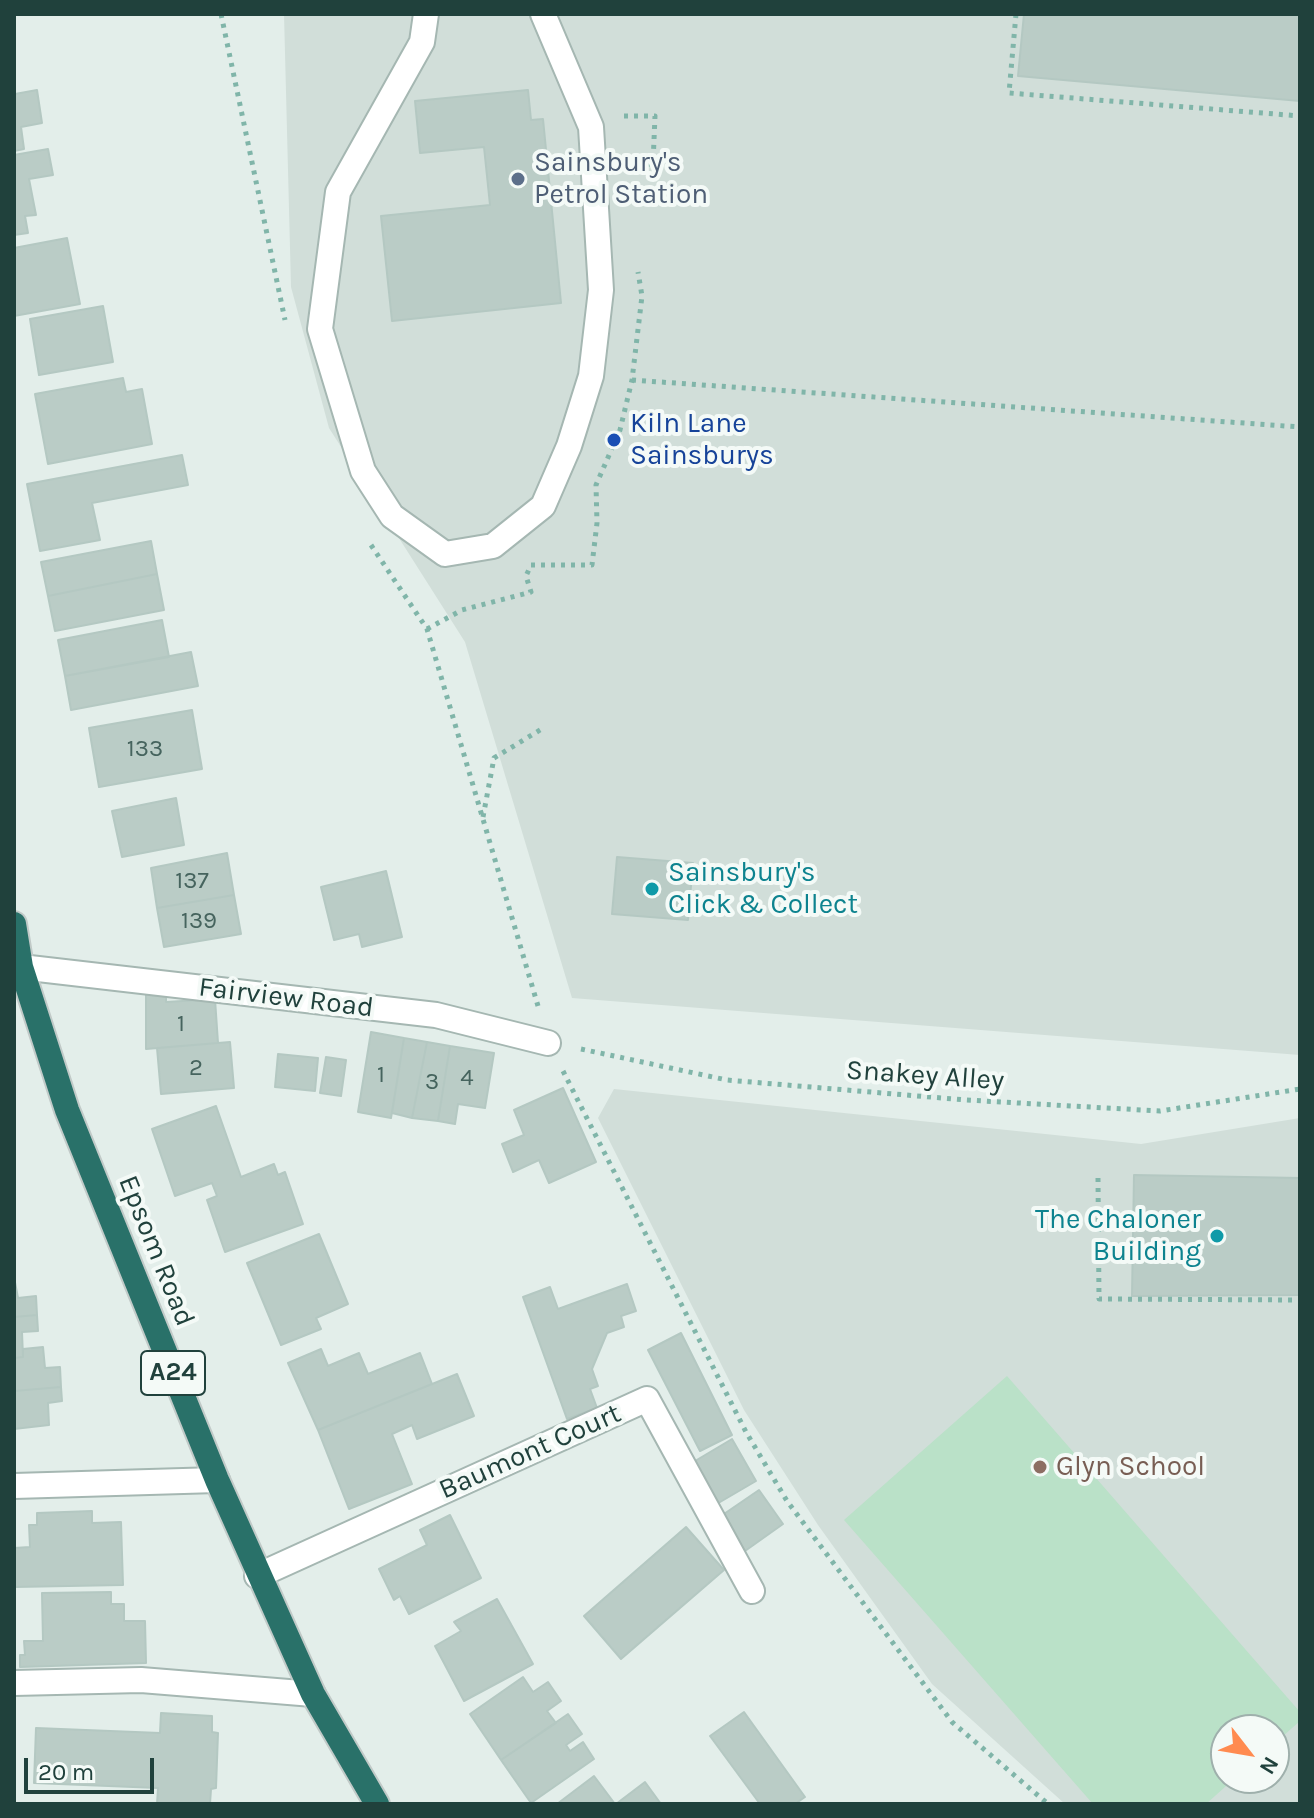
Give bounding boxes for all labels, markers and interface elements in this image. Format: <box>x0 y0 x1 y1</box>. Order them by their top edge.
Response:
place label: Sainsbury's Petrol Station <box>534 146 708 212</box>
marker: Sainsbury's Petrol Station <box>509 170 527 188</box>
place label: Kiln Lane Sainsburys <box>630 407 774 473</box>
marker: Kiln Lane Sainsburys <box>605 431 623 449</box>
house number: 133 <box>127 735 163 763</box>
place label: Sainsbury's Click & Collect <box>668 856 858 922</box>
house number: 137 <box>175 867 209 895</box>
marker: Sainsbury's Click & Collect <box>643 880 661 898</box>
house number: 139 <box>181 907 217 935</box>
street label: Fairview Road <box>197 971 375 1025</box>
house number: 1 <box>177 1010 185 1038</box>
house number: 2 <box>189 1054 203 1082</box>
street label: Snakey Alley <box>845 1054 1005 1098</box>
house number: 1 <box>377 1061 385 1089</box>
house number: 4 <box>460 1064 474 1092</box>
house number: 3 <box>425 1068 439 1096</box>
street label: Epsom Road <box>111 1171 201 1331</box>
place label: The Chaloner Building <box>1035 1203 1201 1269</box>
marker: The Chaloner Building <box>1208 1227 1226 1245</box>
road number: A24 <box>141 1351 205 1395</box>
street label: Baumont Court <box>434 1397 626 1507</box>
place label: Glyn School <box>1056 1450 1205 1484</box>
marker: Glyn School <box>1031 1458 1049 1476</box>
north arrow <box>1210 1714 1290 1794</box>
scale bar <box>28 1742 158 1792</box>
text: N <box>1254 1752 1284 1779</box>
text: 20 m <box>38 1758 94 1786</box>

